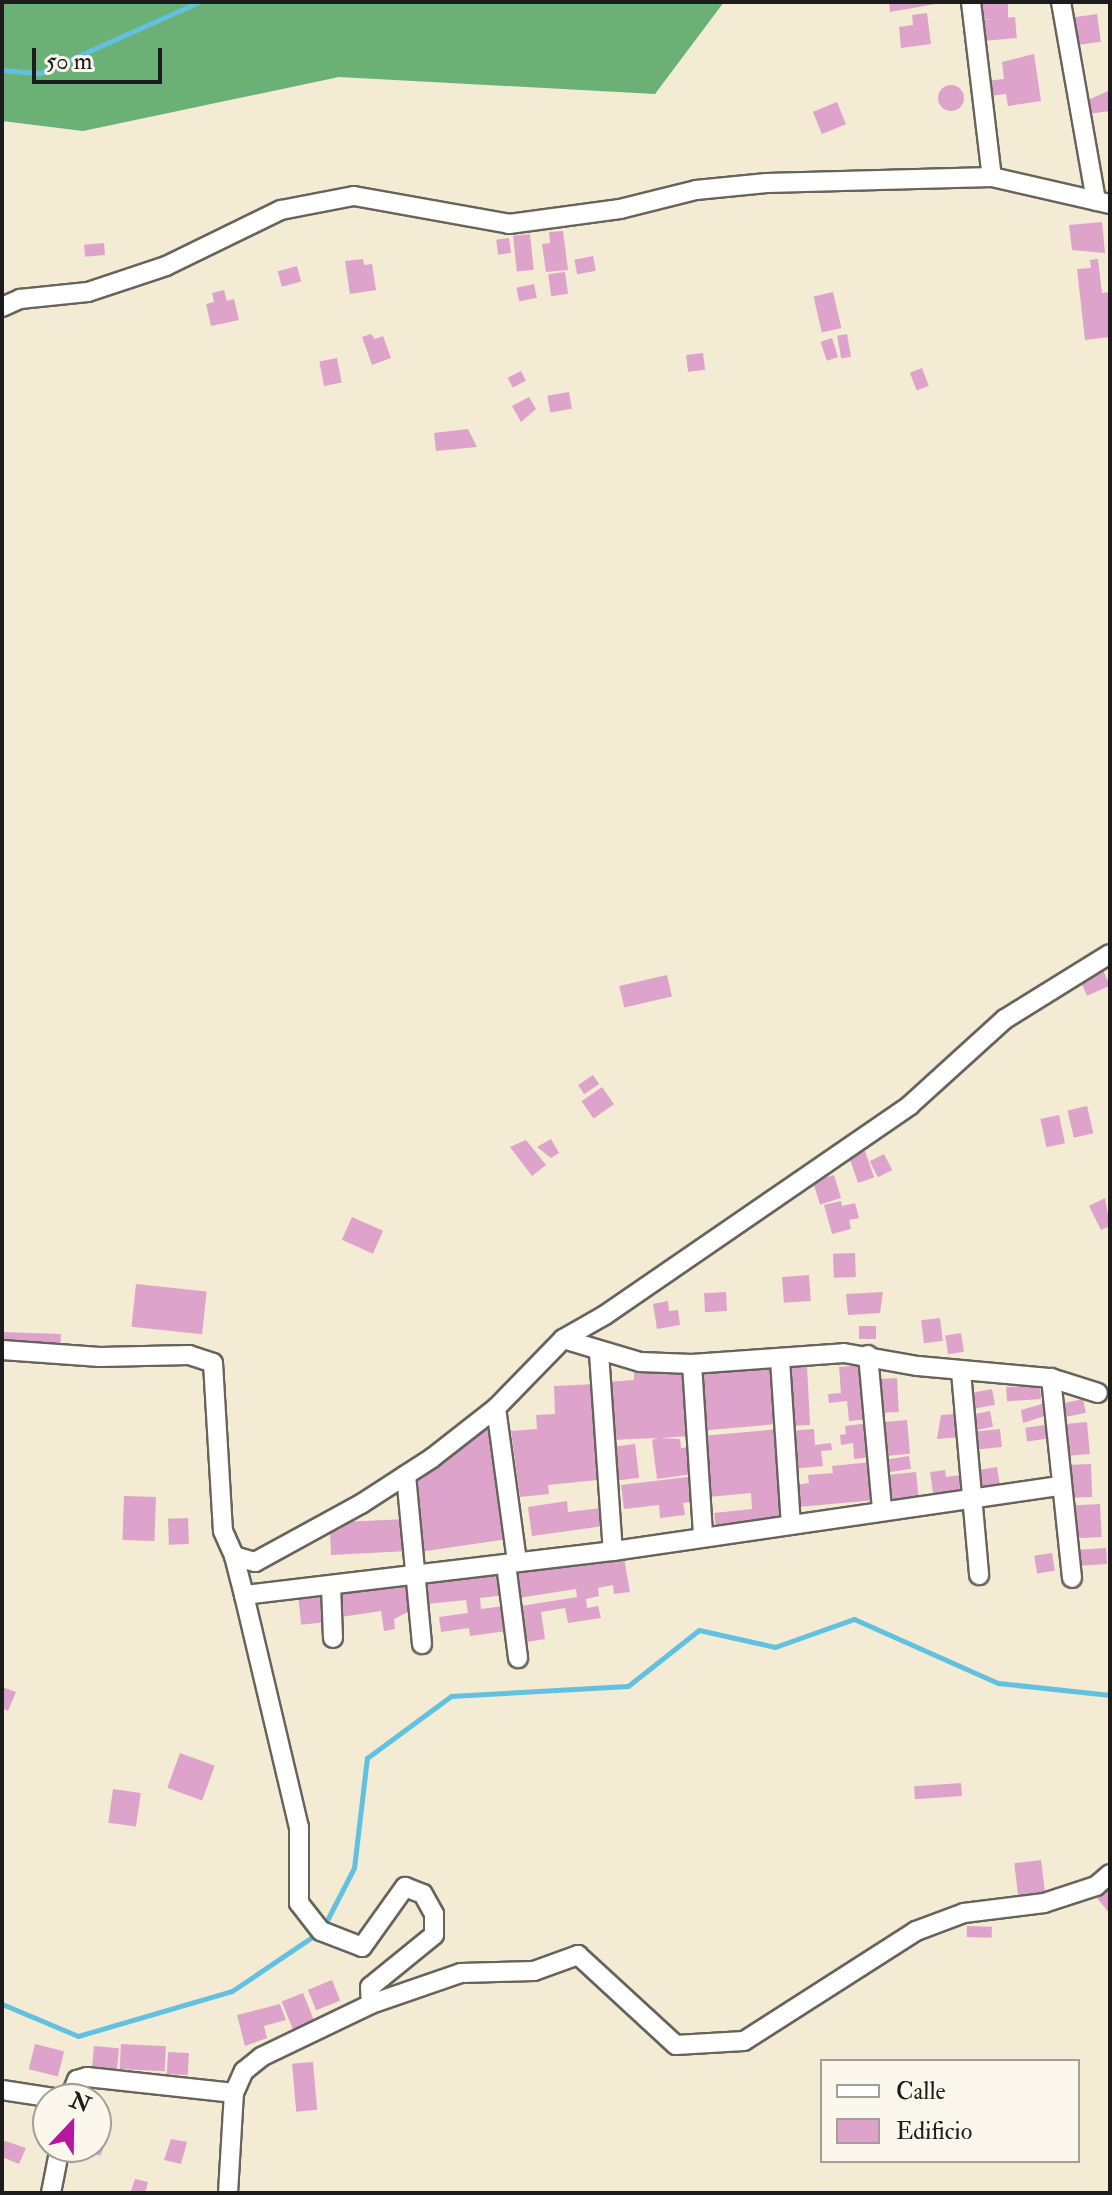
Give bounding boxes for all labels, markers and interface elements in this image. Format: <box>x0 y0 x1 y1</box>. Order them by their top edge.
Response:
scale bar <box>36 32 166 82</box>
text: 50 m <box>46 46 92 77</box>
legend <box>820 2059 1080 2163</box>
text: Calle <box>896 2076 946 2107</box>
north arrow <box>32 2083 112 2163</box>
text: N <box>66 2086 95 2119</box>
text: Edificio <box>896 2116 972 2147</box>

